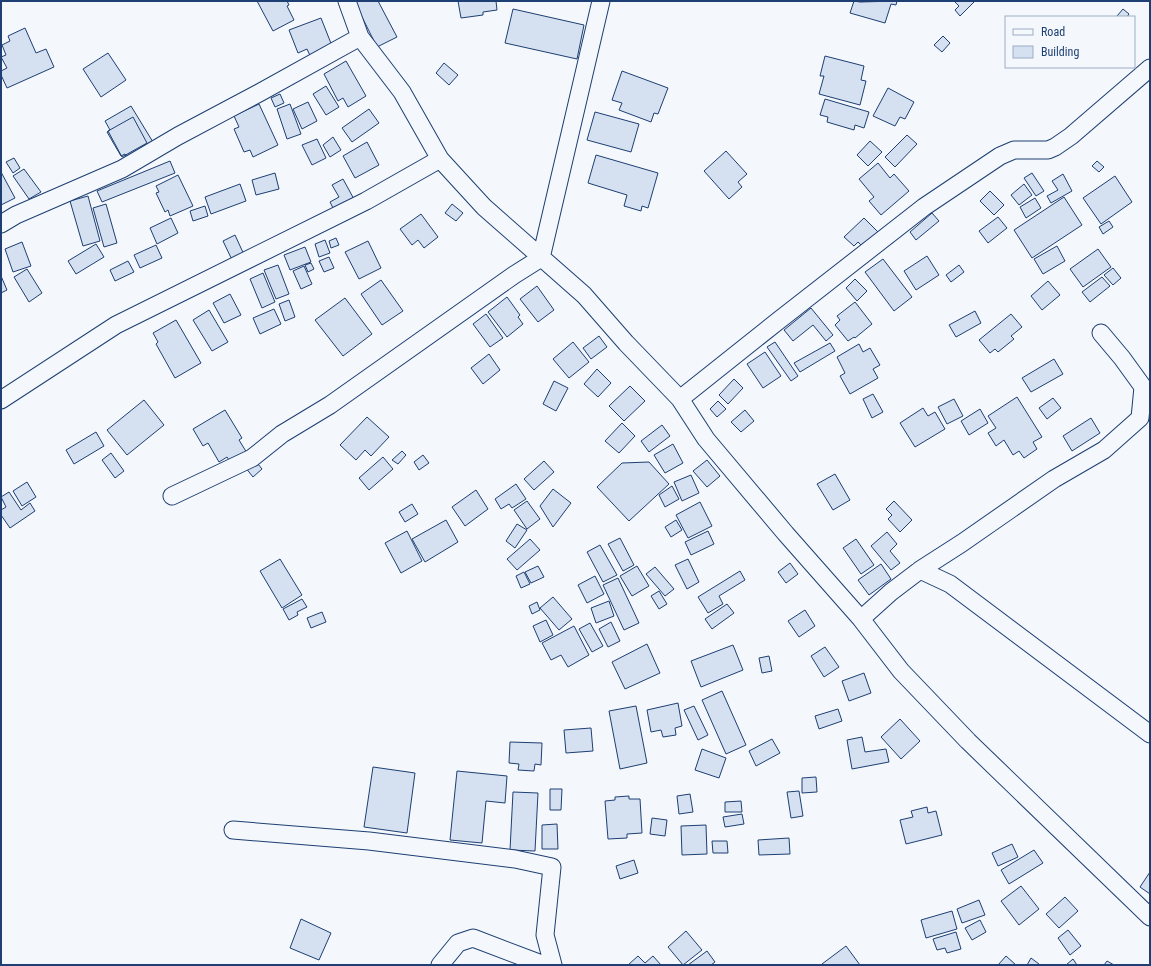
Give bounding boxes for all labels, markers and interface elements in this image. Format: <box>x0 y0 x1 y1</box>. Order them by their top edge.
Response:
legend <box>1005 16 1135 68</box>
text: Road <box>1041 25 1065 39</box>
text: Building <box>1041 45 1079 59</box>

